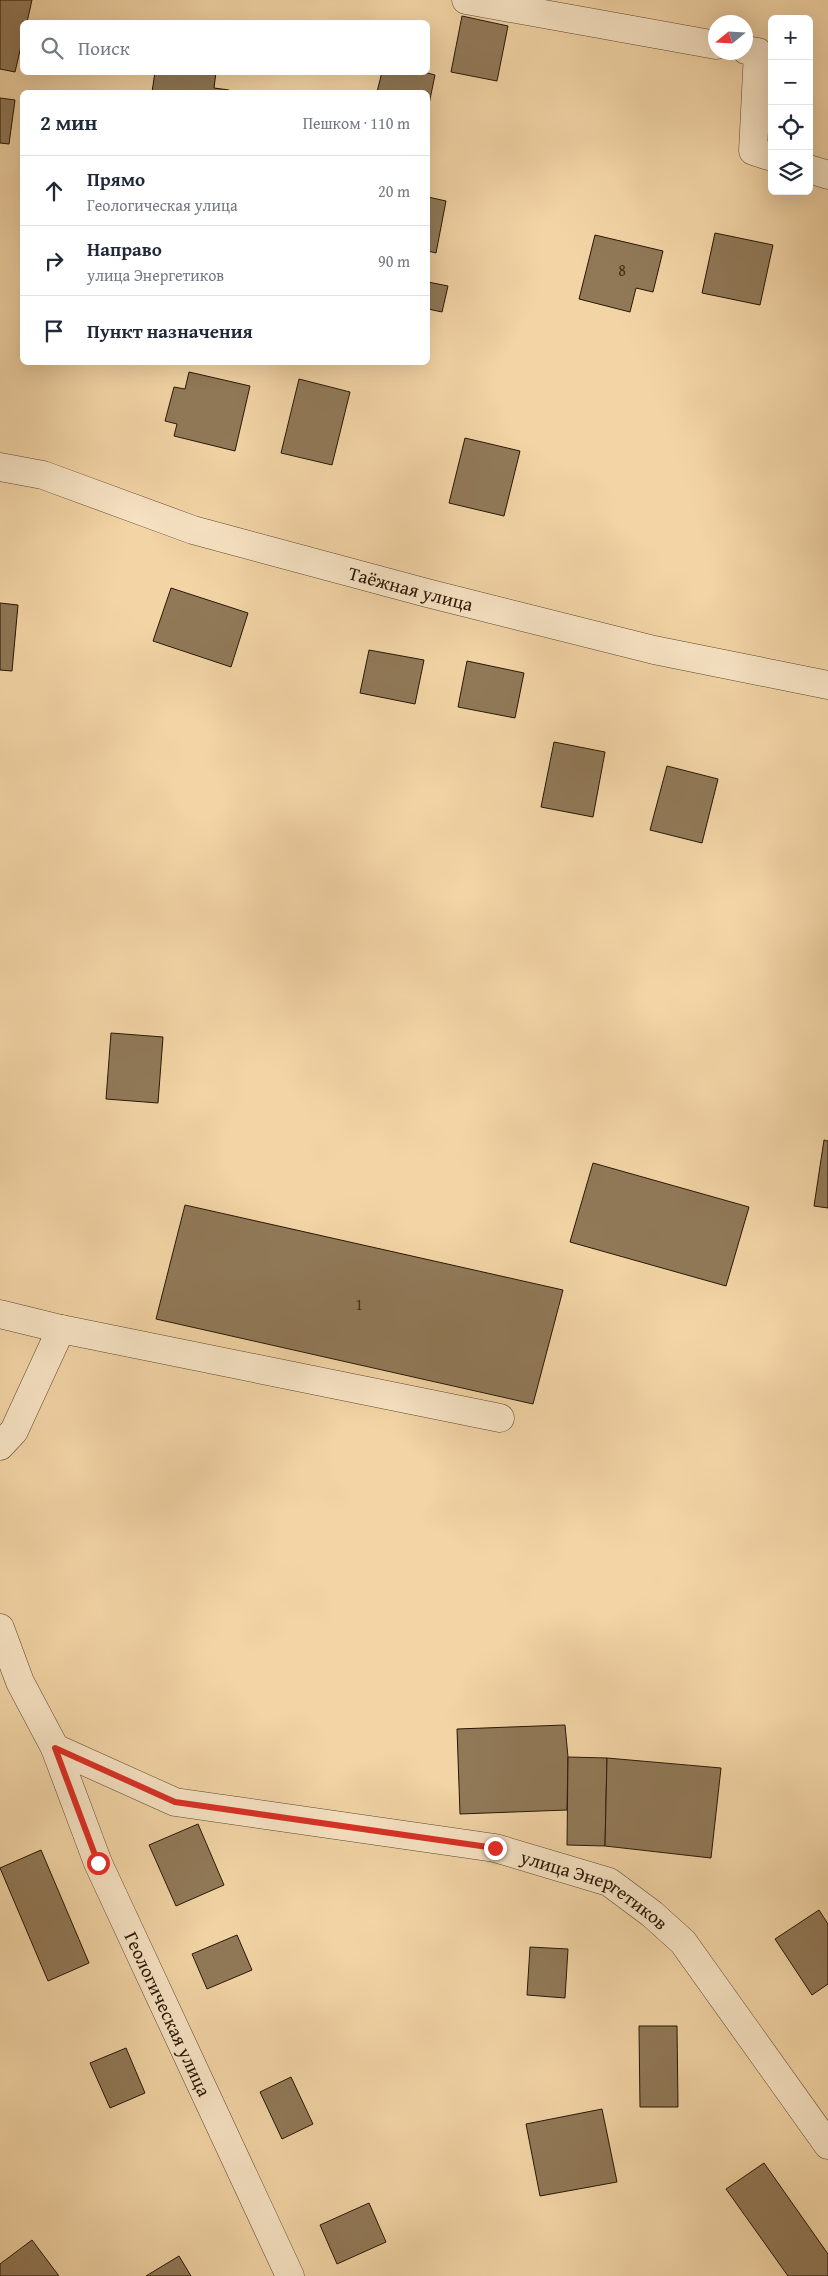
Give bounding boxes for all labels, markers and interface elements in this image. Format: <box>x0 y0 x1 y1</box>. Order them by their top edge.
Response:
north arrow <box>708 15 753 60</box>
map controls <box>768 15 813 195</box>
button: + <box>768 15 813 60</box>
search box <box>20 20 430 75</box>
icon: search <box>38 34 66 62</box>
text: Поиск <box>78 34 130 62</box>
button: − <box>768 60 813 105</box>
button: locate <box>768 105 813 150</box>
text: 2 мин <box>40 107 97 138</box>
text: Пешком · 110 m <box>303 111 410 135</box>
button: layers <box>768 150 813 195</box>
text: Прямо <box>87 165 145 193</box>
icon: ahead <box>40 177 68 205</box>
text: 20 m <box>378 179 410 203</box>
text: Геологическая улица <box>87 193 238 217</box>
text: Направо <box>87 235 162 263</box>
icon: right <box>40 247 68 275</box>
text: 90 m <box>378 249 410 273</box>
house number: 8 <box>618 258 626 282</box>
text: улица Энергетиков <box>87 263 224 287</box>
icon: arrive <box>40 317 68 345</box>
text: Пункт назначения <box>87 317 253 345</box>
street label: Таёжная улица <box>345 558 476 618</box>
house number: 1 <box>355 1292 363 1316</box>
route end <box>484 1837 507 1860</box>
street label: улица Энергетиков <box>516 1842 675 1936</box>
route start <box>87 1852 110 1875</box>
street label: Геологическая улица <box>118 1927 219 2101</box>

